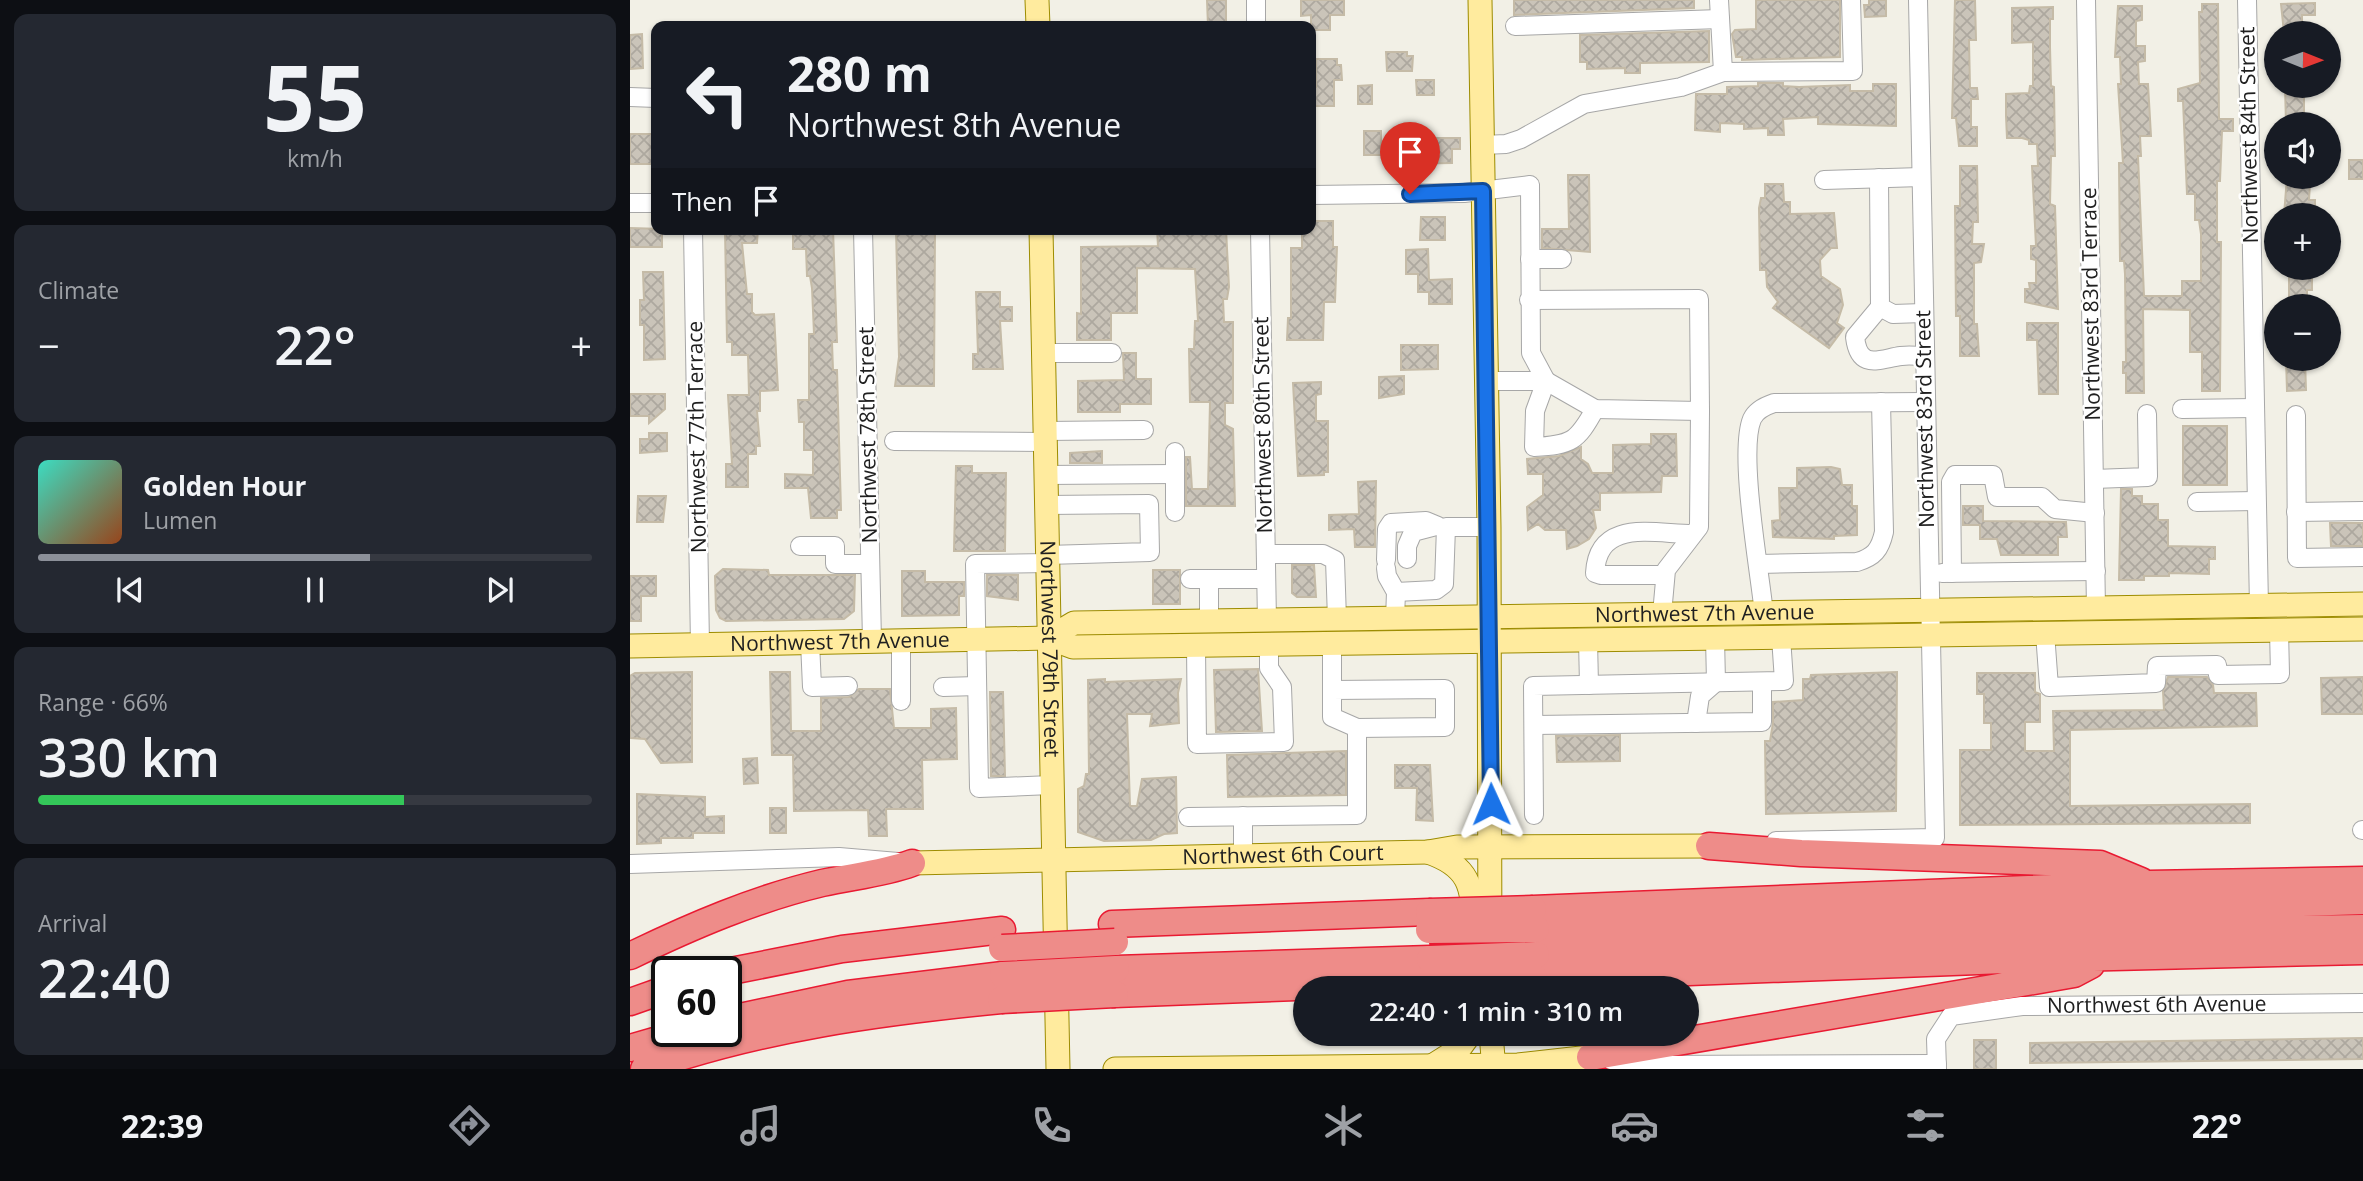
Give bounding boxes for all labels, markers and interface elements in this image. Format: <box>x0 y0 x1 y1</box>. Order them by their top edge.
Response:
north arrow <box>2264 21 2342 98</box>
map controls <box>2264 21 2341 371</box>
street label: Northwest 84th Street <box>2232 26 2264 244</box>
text: 55 <box>263 34 367 158</box>
text: 280 m <box>787 40 932 106</box>
icon: left <box>672 49 763 140</box>
text: Northwest 8th Avenue <box>787 103 1121 146</box>
button: sound <box>2264 112 2341 189</box>
pin <box>1380 122 1440 194</box>
icon: arrive <box>1391 133 1429 171</box>
text: km/h <box>287 142 343 174</box>
icon: arrive <box>747 182 785 220</box>
text: Then <box>672 183 733 219</box>
street label: Northwest 83rd Terrace <box>2074 187 2106 421</box>
button: + <box>2264 203 2341 280</box>
text: Climate <box>38 274 119 306</box>
button: − <box>2264 294 2341 371</box>
text: 22° <box>274 309 356 380</box>
street label: Northwest 83rd Street <box>1908 310 1940 528</box>
street label: Northwest 80th Street <box>1246 316 1278 534</box>
text: − <box>38 319 60 371</box>
text: + <box>570 319 592 371</box>
street label: Northwest 77th Terrace <box>680 321 712 553</box>
street label: Northwest 78th Street <box>851 326 883 544</box>
text: Golden Hour <box>143 468 306 504</box>
text: Lumen <box>143 504 217 536</box>
street label: Northwest 79th Street <box>1034 540 1067 758</box>
icon: previous <box>111 571 149 609</box>
icon: pause <box>296 571 334 609</box>
icon: next <box>481 571 519 609</box>
street label: Northwest 7th Avenue <box>1595 597 1815 628</box>
street label: Northwest 7th Avenue <box>730 625 950 657</box>
text: Range · 66% <box>38 686 168 718</box>
text: 330 km <box>38 721 220 792</box>
position arrow <box>1454 767 1528 841</box>
street label: Northwest 6th Court <box>1182 838 1384 870</box>
text: Arrival <box>38 907 107 939</box>
text: 22:40 <box>38 942 171 1013</box>
speed limit sign: 60 <box>651 956 742 1047</box>
street label: Northwest 6th Avenue <box>2047 989 2267 1019</box>
text: 22:40 · 1 min · 310 m <box>1369 993 1623 1029</box>
icon: directions <box>445 1101 494 1150</box>
icon: music <box>736 1101 785 1150</box>
icon: phone <box>1027 1101 1076 1150</box>
icon: climate <box>1319 1101 1368 1150</box>
icon: car <box>1610 1101 1659 1150</box>
icon: filters <box>1901 1101 1950 1150</box>
text: 22:39 <box>121 1104 203 1147</box>
text: 22° <box>2192 1104 2242 1147</box>

